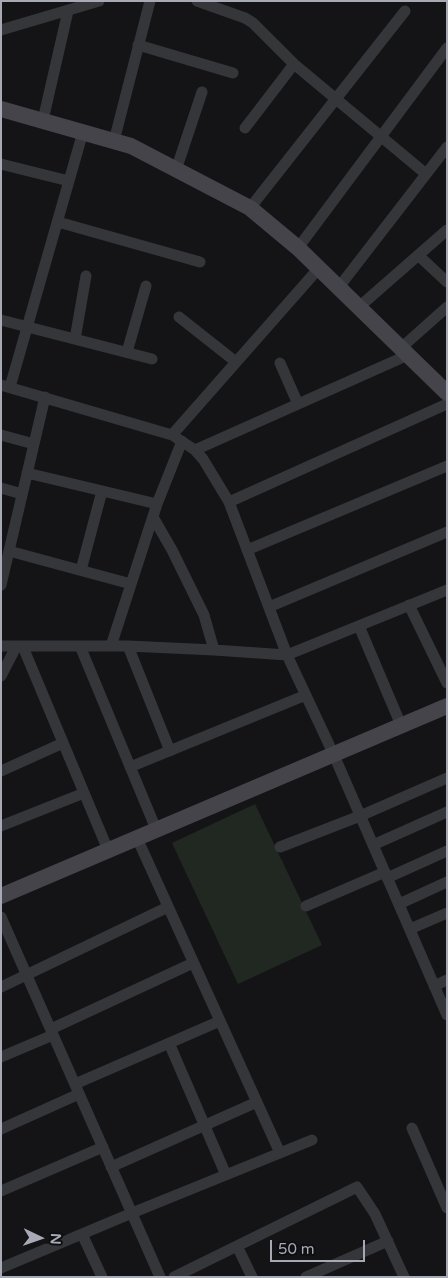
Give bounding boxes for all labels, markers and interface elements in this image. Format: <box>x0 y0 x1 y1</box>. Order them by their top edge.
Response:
north arrow <box>15 1213 65 1263</box>
scale bar <box>273 1230 368 1262</box>
text: N <box>47 1233 64 1245</box>
text: 50 m <box>278 1240 315 1258</box>

